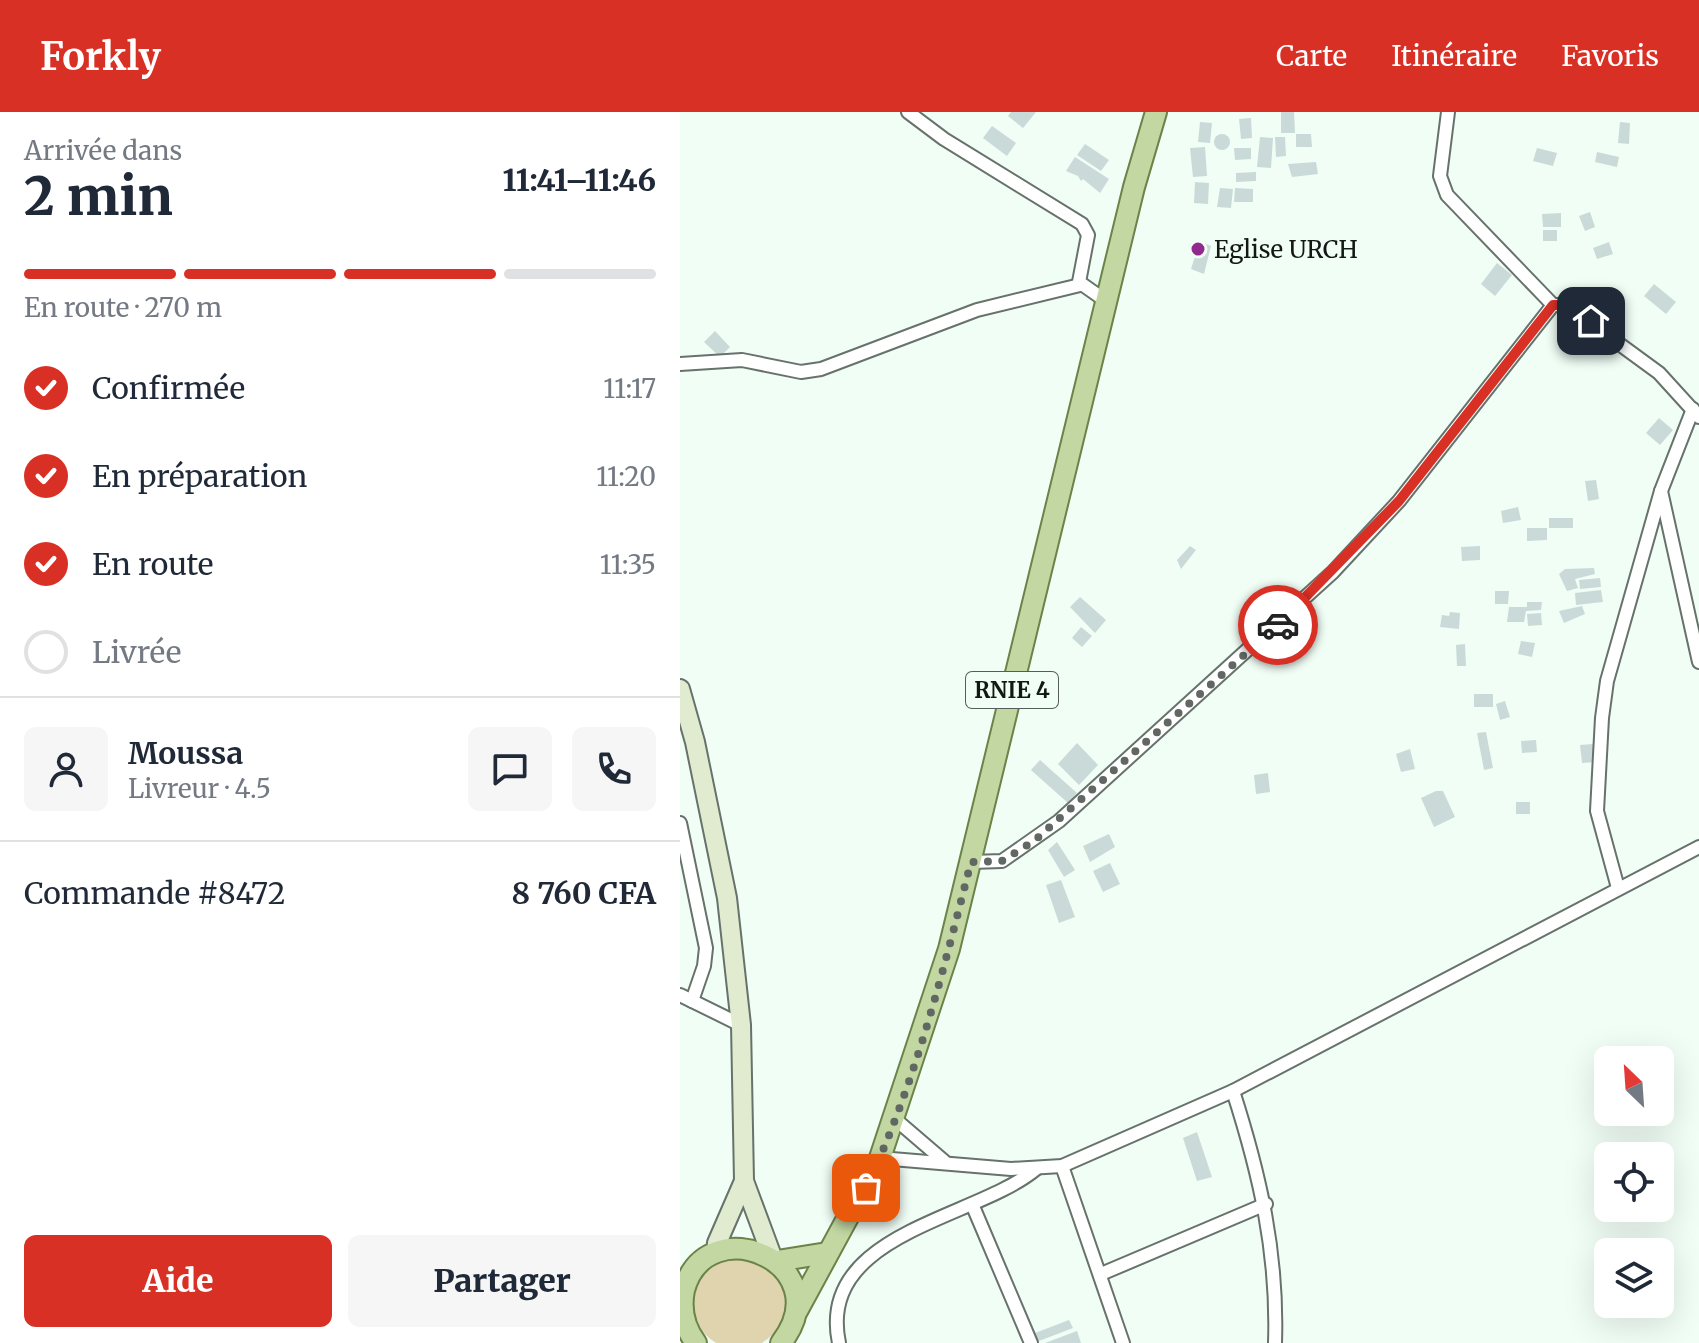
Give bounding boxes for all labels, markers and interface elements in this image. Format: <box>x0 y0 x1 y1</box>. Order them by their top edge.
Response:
text: Forkly <box>40 33 161 80</box>
text: Carte <box>1276 38 1347 74</box>
text: Itinéraire <box>1391 38 1517 74</box>
text: Favoris <box>1561 38 1659 74</box>
text: Arrivée dans <box>24 134 182 167</box>
text: 11:41–11:46 <box>503 161 656 199</box>
text: 2 min <box>24 164 173 229</box>
place label: Eglise URCH <box>1214 234 1358 265</box>
marker: Eglise URCH <box>1189 240 1207 258</box>
pin <box>1557 287 1625 355</box>
text: En route · 270 m <box>24 291 222 324</box>
icon: home <box>1569 299 1613 343</box>
icon: check <box>24 366 68 410</box>
text: Confirmée <box>92 369 245 407</box>
text: 11:17 <box>603 372 656 405</box>
icon: check <box>24 454 68 498</box>
text: En préparation <box>92 457 307 495</box>
text: 11:20 <box>596 460 656 493</box>
icon: check <box>24 542 68 586</box>
text: En route <box>92 545 213 583</box>
text: 11:35 <box>600 548 656 581</box>
courier <box>1238 585 1318 665</box>
icon: car <box>1256 603 1300 647</box>
text: Livrée <box>92 633 181 671</box>
road number: RNIE 4 <box>966 672 1058 708</box>
button: person <box>24 727 108 811</box>
button: chat <box>468 727 552 811</box>
button: phone <box>572 727 656 811</box>
text: Moussa <box>128 734 243 772</box>
text: Livreur · 4.5 <box>128 772 271 805</box>
text: Commande #8472 <box>24 874 286 912</box>
text: 8 760 CFA <box>511 874 656 912</box>
north arrow <box>1594 1046 1674 1126</box>
map controls <box>1594 1046 1674 1318</box>
button: locate <box>1594 1142 1674 1222</box>
pin <box>832 1154 900 1222</box>
icon: bag <box>844 1166 888 1210</box>
button: Aide <box>24 1235 332 1327</box>
button: Partager <box>348 1235 656 1327</box>
button: layers <box>1594 1238 1674 1318</box>

